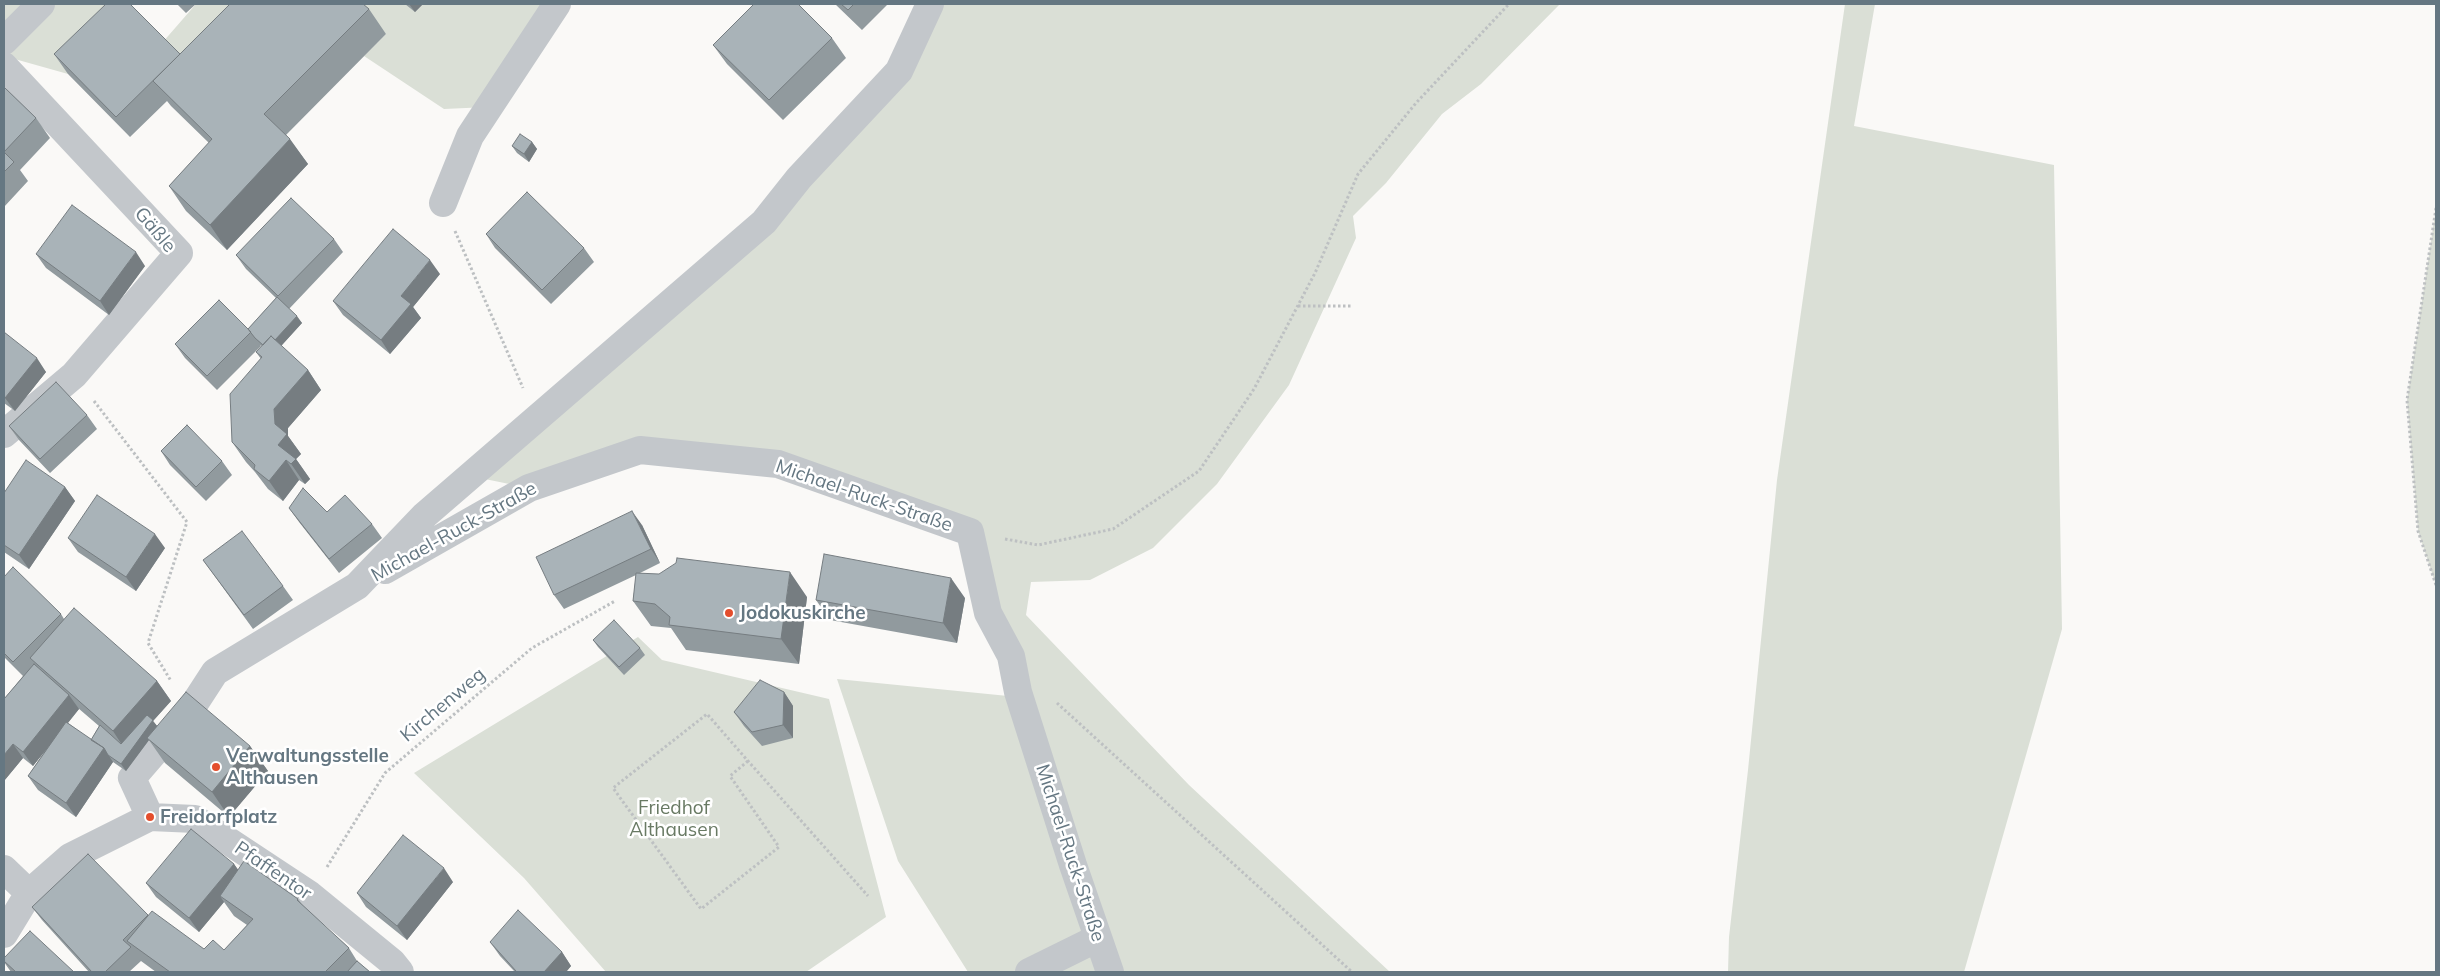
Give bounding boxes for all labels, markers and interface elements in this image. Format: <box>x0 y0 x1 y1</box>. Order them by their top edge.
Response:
street label: Gäßle <box>129 203 181 257</box>
street label: Michael-Ruck-Straße <box>773 455 955 537</box>
street label: Michael-Ruck-Straße <box>367 477 541 587</box>
place label: Jodokuskirche <box>739 602 866 624</box>
marker: Jodokuskirche <box>723 607 735 619</box>
street label: Kirchenweg <box>396 663 490 747</box>
place label: Verwaltungsstelle Althausen <box>226 745 389 789</box>
marker: Verwaltungsstelle Althausen <box>210 761 222 773</box>
street label: Michael-Ruck-Straße <box>1031 761 1109 945</box>
park label: Friedhof Althausen <box>629 797 719 841</box>
place label: Freidorfplatz <box>160 806 277 828</box>
marker: Freidorfplatz <box>144 811 156 823</box>
street label: Pfaffentor <box>230 837 316 905</box>

